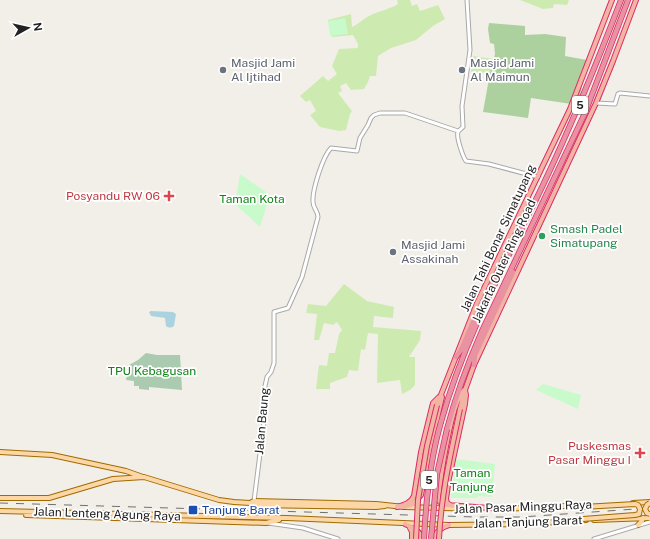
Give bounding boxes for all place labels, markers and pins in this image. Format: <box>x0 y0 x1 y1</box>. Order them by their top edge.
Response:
place label: Masjid Jami Al Ijtihad <box>231 56 295 84</box>
place label: Masjid Jami Al Maimun <box>470 56 534 84</box>
marker: Masjid Jami Al Ijtihad <box>218 65 228 75</box>
marker: Masjid Jami Al Maimun <box>457 65 467 75</box>
place label: Posyandu RW 06 <box>66 189 160 203</box>
marker: Posyandu RW 06 <box>163 190 175 202</box>
place label: Smash Padel Simatupang <box>550 222 623 250</box>
marker: Smash Padel Simatupang <box>537 231 547 241</box>
place label: Masjid Jami Assakinah <box>401 238 465 266</box>
marker: Masjid Jami Assakinah <box>388 247 398 257</box>
place label: Puskesmas Pasar Minggu I <box>548 439 631 467</box>
marker: Puskesmas Pasar Minggu I <box>634 447 646 459</box>
place label: Tanjung Barat <box>202 503 280 517</box>
marker: Tanjung Barat <box>187 504 199 516</box>

